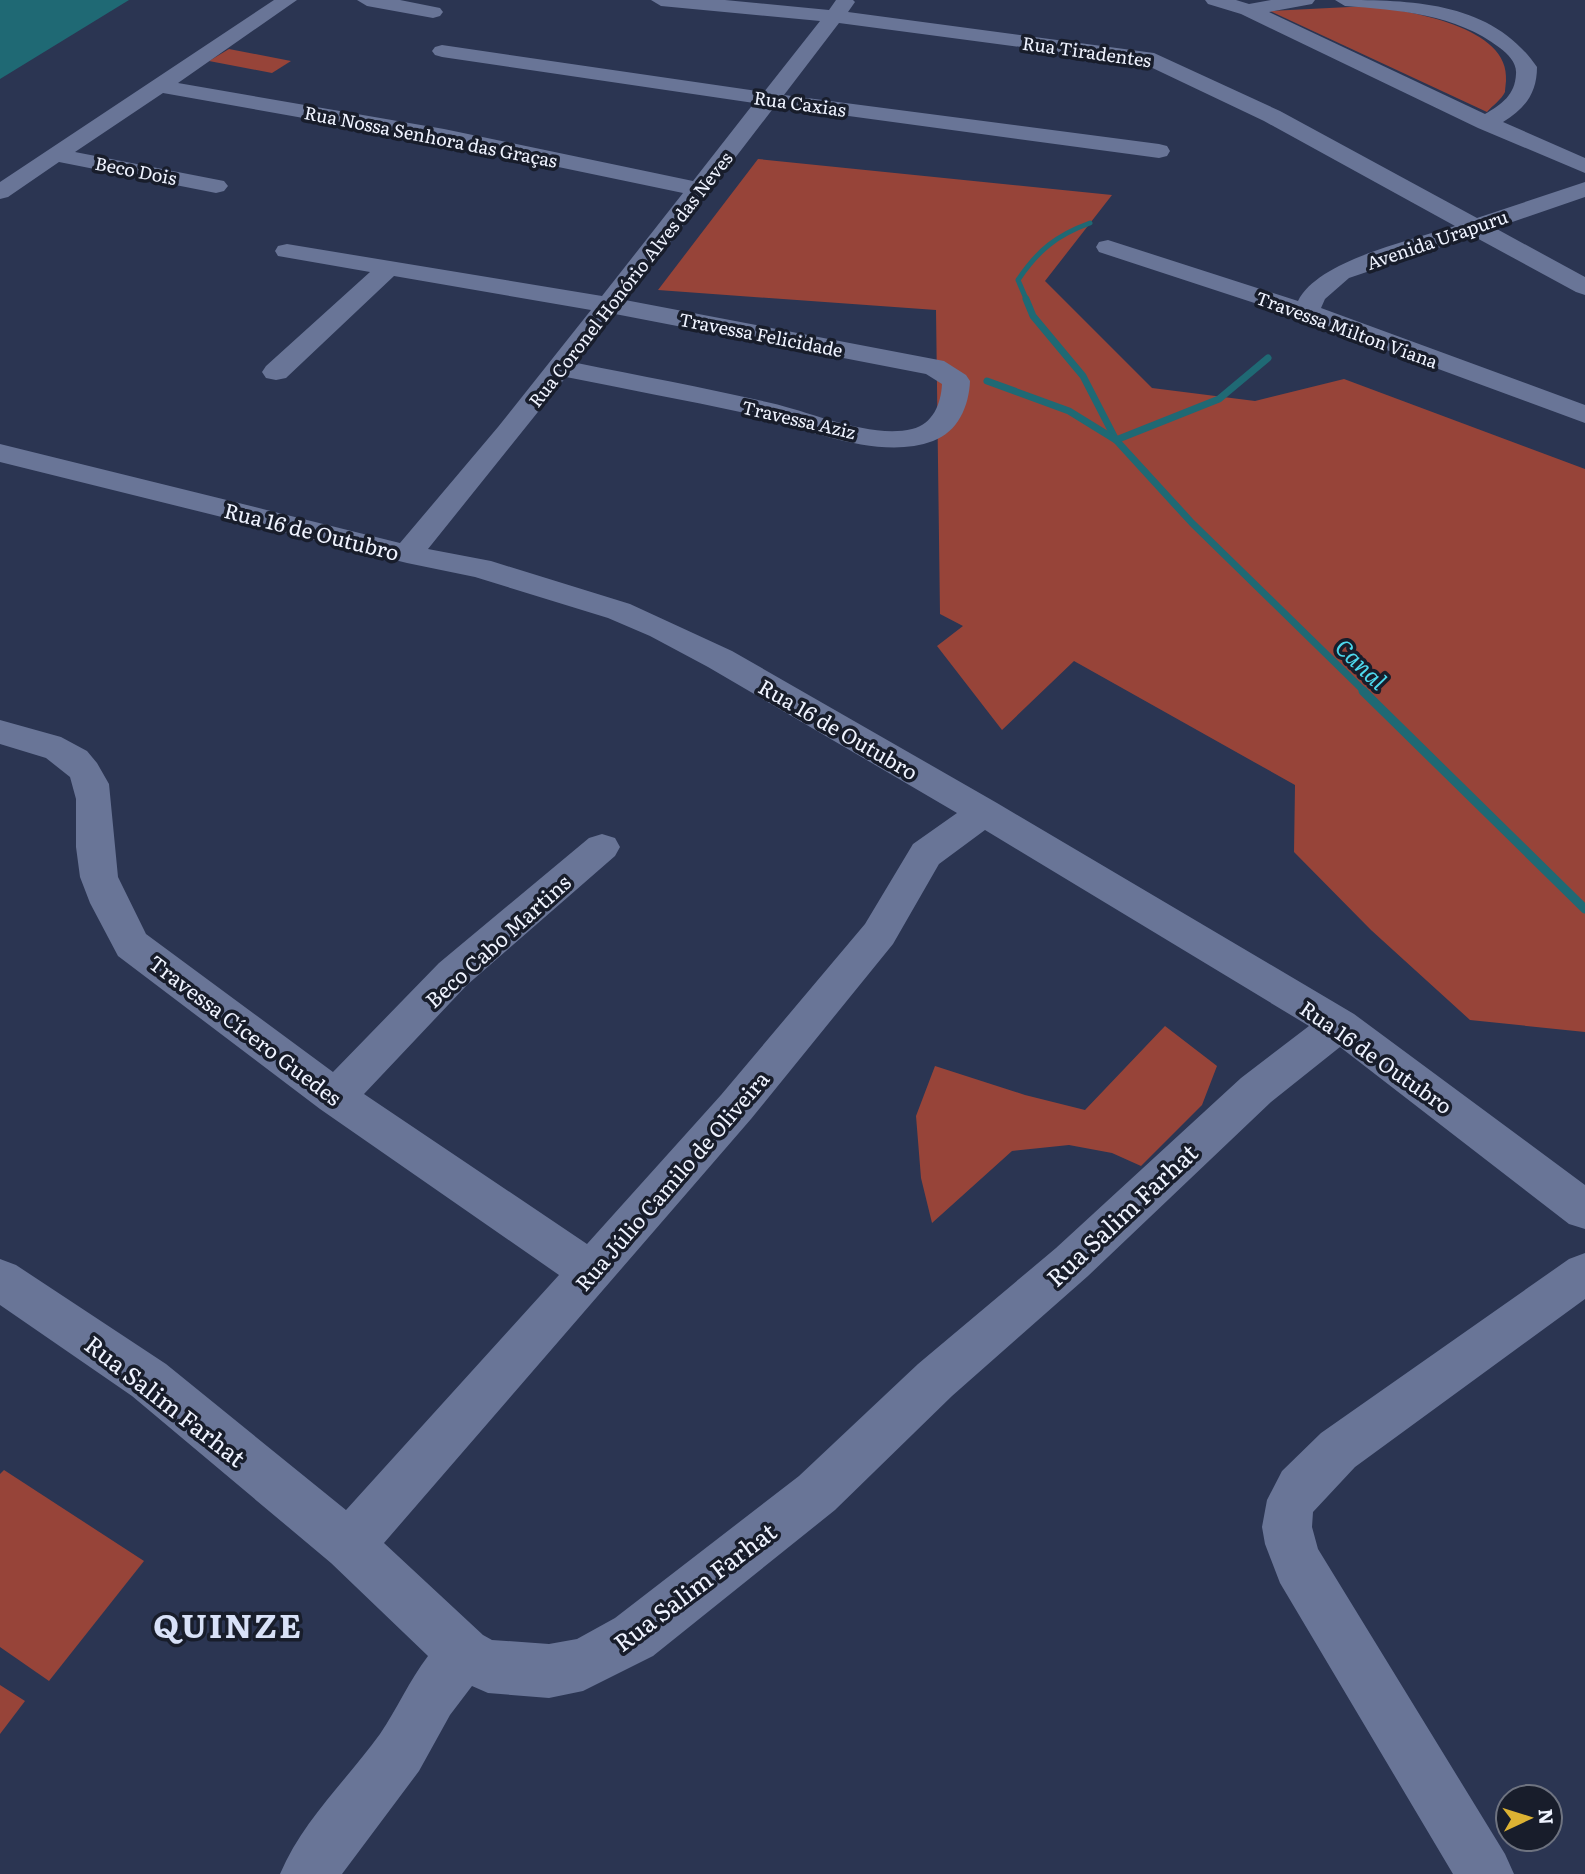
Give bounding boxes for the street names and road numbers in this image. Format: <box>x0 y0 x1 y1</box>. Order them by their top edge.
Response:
street label: Rua Tiradentes <box>1021 29 1153 73</box>
street label: Rua Caxias <box>752 83 848 123</box>
street label: Rua Nossa Senhora das Graças <box>302 98 560 174</box>
street label: Rua Coronel Honório Alves das Neves <box>522 145 738 413</box>
street label: Beco Dois <box>93 149 179 191</box>
street label: Avenida Urapuru <box>1363 202 1511 276</box>
street label: Travessa Milton Viana <box>1252 283 1442 375</box>
street label: Travessa Felicidade <box>677 305 845 363</box>
street label: Travessa Aziz <box>739 393 859 445</box>
street label: Rua 16 de Outubro <box>221 493 403 567</box>
street label: Rua 16 de Outubro <box>754 670 924 786</box>
street label: Beco Cabo Martins <box>417 866 577 1014</box>
street label: Travessa Cícero Guedes <box>143 946 349 1112</box>
street label: Rua 16 de Outubro <box>1295 992 1459 1120</box>
street label: Rua Júlio Camilo de Oliveira <box>567 1063 776 1297</box>
street label: Rua Salim Farhat <box>1038 1134 1205 1294</box>
street label: Rua Salim Farhat <box>78 1326 254 1474</box>
street label: Rua Salim Farhat <box>605 1513 783 1659</box>

